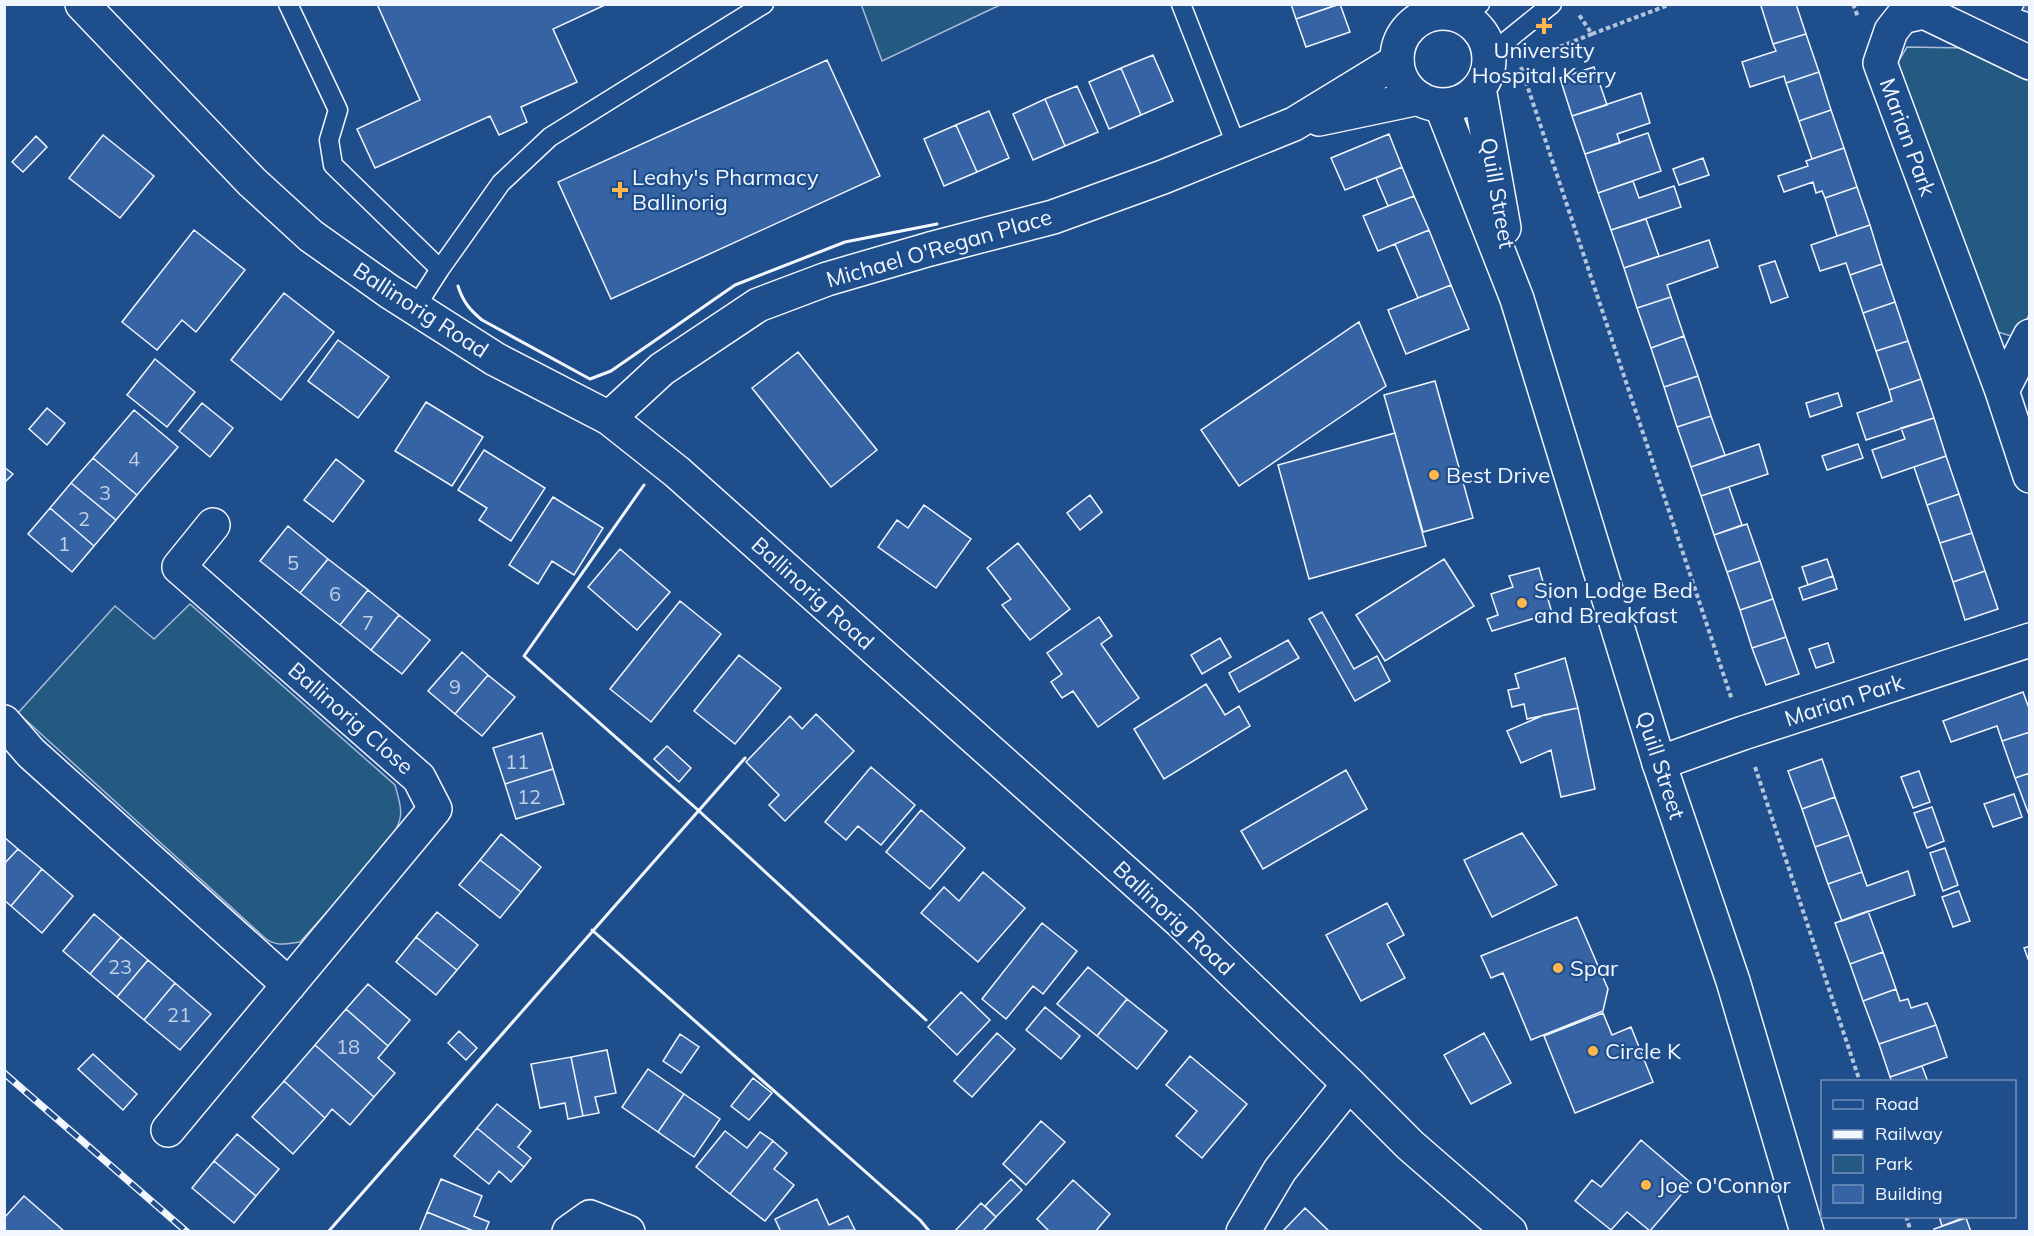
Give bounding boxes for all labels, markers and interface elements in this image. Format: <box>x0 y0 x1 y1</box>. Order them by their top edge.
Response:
marker: University Hospital Kerry <box>1535 17 1553 35</box>
place label: University Hospital Kerry <box>1472 36 1617 89</box>
street label: Marian Park <box>1874 74 1942 200</box>
street label: Quill Street <box>1474 135 1522 251</box>
place label: Leahy's Pharmacy Ballinorig <box>632 163 819 216</box>
marker: Leahy's Pharmacy Ballinorig <box>613 183 627 197</box>
street label: Michael O'Regan Place <box>823 202 1055 294</box>
street label: Ballinorig Road <box>348 256 494 364</box>
house number: 4 <box>128 446 140 471</box>
place label: Best Drive <box>1446 461 1550 489</box>
marker: Best Drive <box>1427 468 1441 482</box>
house number: 3 <box>99 480 111 505</box>
house number: 2 <box>78 506 90 531</box>
house number: 1 <box>58 531 70 556</box>
street label: Ballinorig Road <box>746 531 880 655</box>
house number: 5 <box>287 550 299 575</box>
place label: Sion Lodge Bed and Breakfast <box>1534 576 1693 629</box>
house number: 6 <box>329 581 341 606</box>
marker: Sion Lodge Bed and Breakfast <box>1515 596 1529 610</box>
house number: 7 <box>362 610 374 635</box>
street label: Ballinorig Close <box>282 656 420 780</box>
street label: Marian Park <box>1781 667 1908 732</box>
house number: 9 <box>449 674 461 699</box>
street label: Quill Street <box>1630 707 1692 823</box>
house number: 11 <box>505 749 529 774</box>
house number: 12 <box>517 784 541 809</box>
street label: Ballinorig Road <box>1108 855 1240 981</box>
house number: 23 <box>108 954 132 979</box>
place label: Spar <box>1570 954 1618 982</box>
marker: Spar <box>1551 961 1565 975</box>
house number: 21 <box>167 1002 191 1027</box>
house number: 18 <box>336 1034 360 1059</box>
place label: Circle K <box>1605 1037 1682 1065</box>
marker: Circle K <box>1586 1044 1600 1058</box>
legend <box>1821 1080 2016 1218</box>
text: Road <box>1875 1092 1919 1115</box>
text: Railway <box>1875 1122 1943 1145</box>
text: Park <box>1875 1152 1914 1175</box>
place label: Joe O'Connor <box>1658 1171 1791 1199</box>
marker: Joe O'Connor <box>1639 1178 1653 1192</box>
text: Building <box>1875 1182 1943 1205</box>

